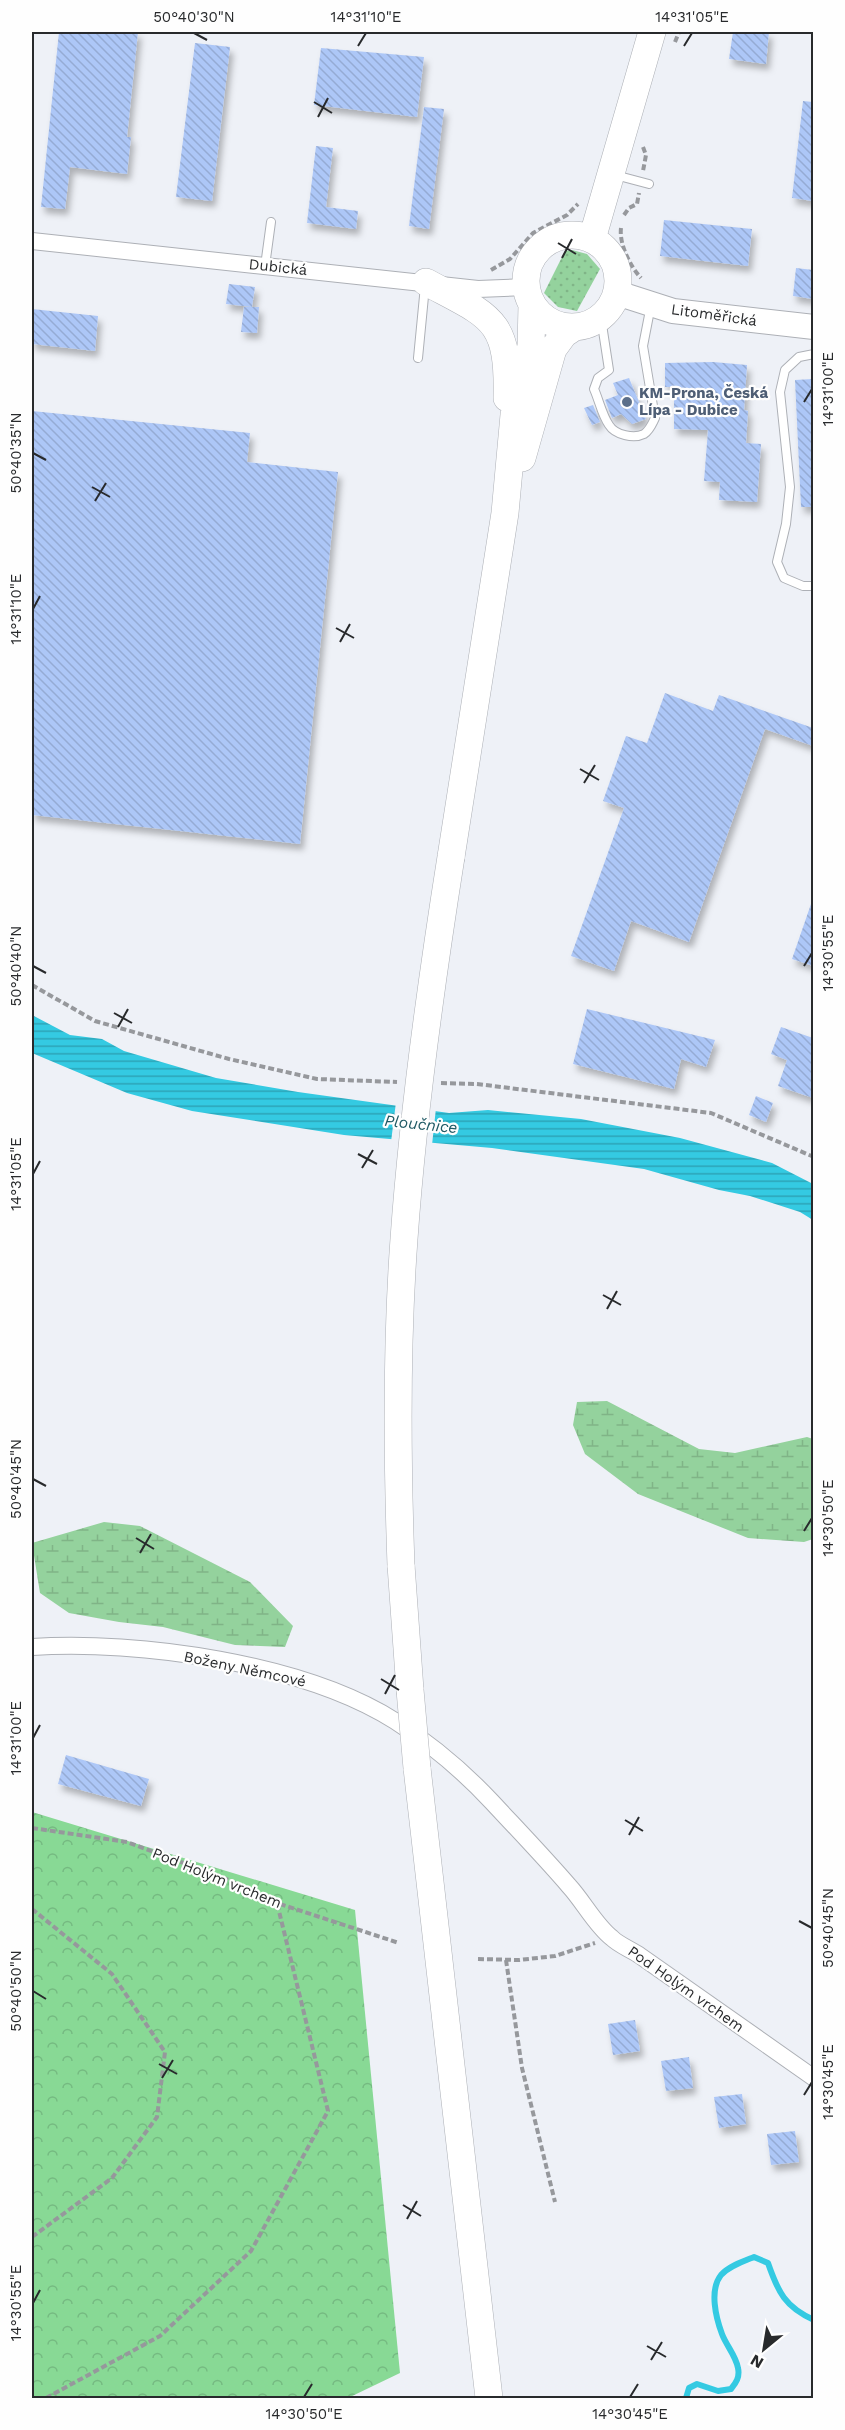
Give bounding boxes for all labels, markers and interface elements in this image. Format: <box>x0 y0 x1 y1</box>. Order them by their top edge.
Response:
text: 50°40'30"N <box>153 8 235 26</box>
text: 14°31'10"E <box>331 8 401 26</box>
text: 14°31'05"E <box>655 8 729 26</box>
street label: Dubická <box>248 255 309 279</box>
street label: Litoměřická <box>670 300 759 330</box>
text: 14°31'00"E <box>819 352 837 426</box>
place label: KM-Prona, Česká Lípa - Dubice <box>639 384 768 419</box>
marker: KM-Prona, Česká Lípa - Dubice <box>620 395 634 409</box>
text: 50°40'35"N <box>7 412 25 494</box>
text: 14°31'10"E <box>7 574 25 644</box>
text: 14°30'55"E <box>819 915 837 991</box>
text: 50°40'40"N <box>7 926 25 1006</box>
water label: Ploučnice <box>383 1111 459 1137</box>
text: 14°31'05"E <box>7 1137 25 1211</box>
text: 50°40'45"N <box>7 1439 25 1519</box>
text: 14°30'50"E <box>819 1479 837 1557</box>
street label: Boženy Němcové <box>182 1647 308 1691</box>
text: 14°31'00"E <box>7 1701 25 1775</box>
street label: Pod Holým vrchem <box>150 1844 284 1912</box>
text: 50°40'45"N <box>819 1888 837 1968</box>
street label: Pod Holým vrchem <box>624 1942 748 2036</box>
text: 50°40'50"N <box>7 1950 25 2032</box>
text: 14°30'45"E <box>819 2044 837 2120</box>
text: 14°30'55"E <box>7 2265 25 2341</box>
north arrow <box>734 2319 794 2379</box>
text: N <box>747 2350 767 2373</box>
text: 14°30'50"E <box>265 2405 343 2423</box>
text: 14°30'45"E <box>592 2405 668 2423</box>

